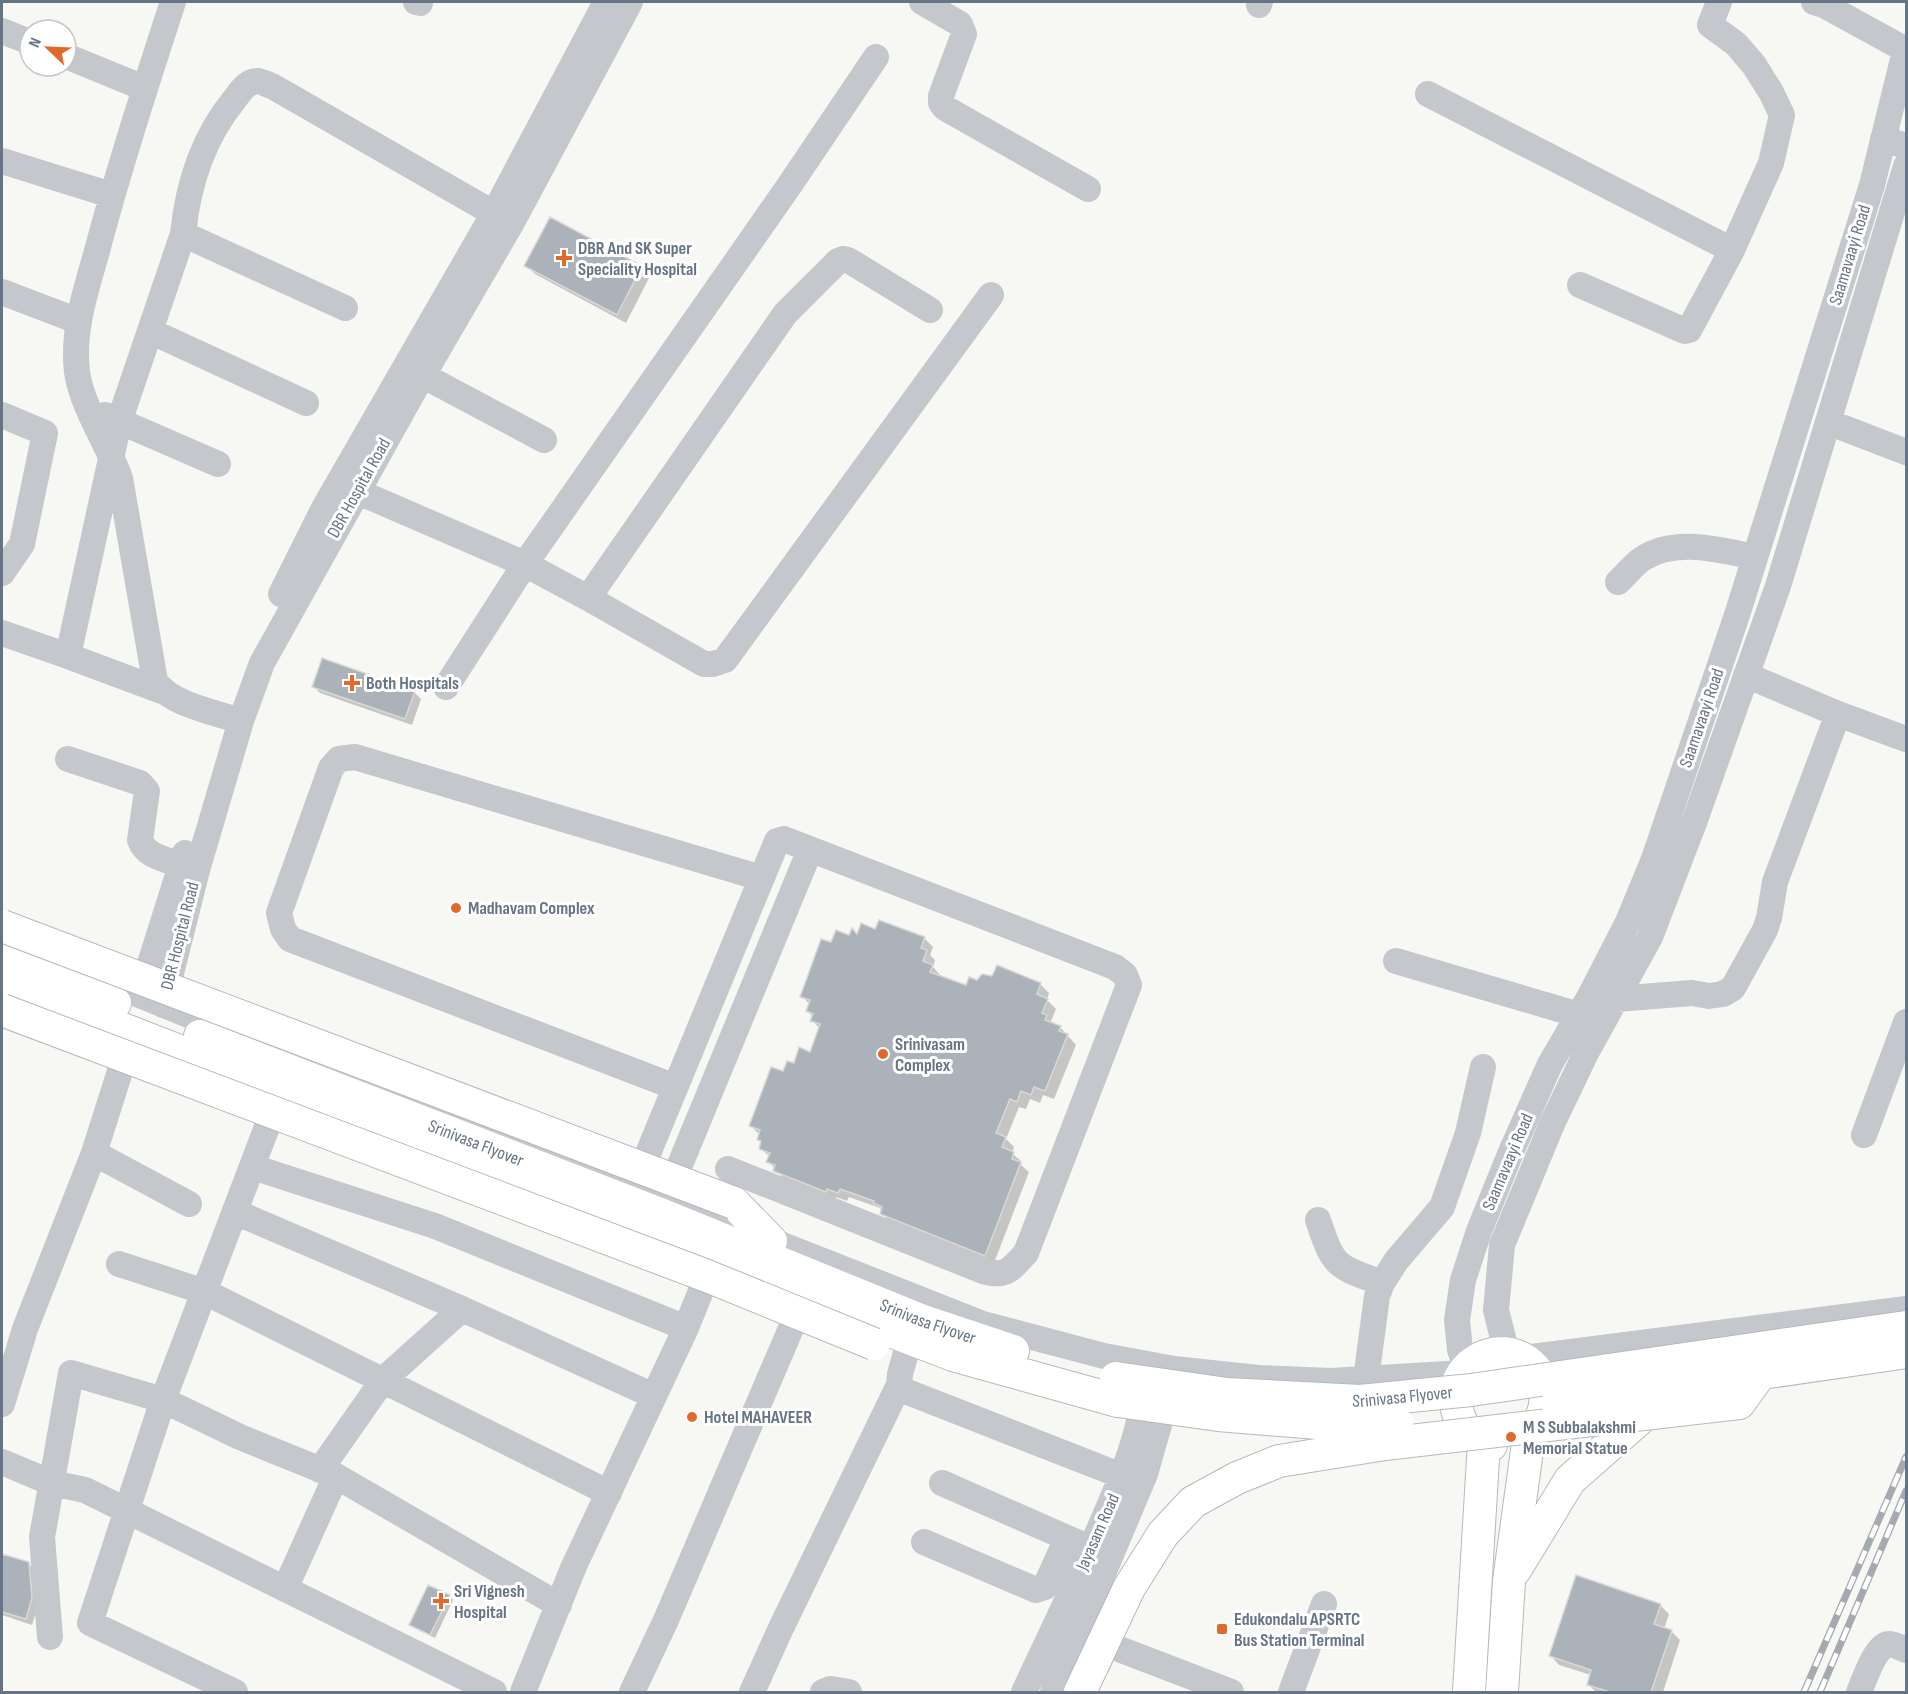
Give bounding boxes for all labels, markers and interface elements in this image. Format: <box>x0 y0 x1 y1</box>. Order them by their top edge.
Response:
north arrow <box>18 18 78 78</box>
text: N <box>25 35 46 50</box>
street label: Saamavaayi Road <box>1825 202 1875 308</box>
place label: DBR And SK Super Speciality Hospital <box>578 238 697 280</box>
marker: DBR And SK Super Speciality Hospital <box>555 249 573 267</box>
street label: DBR Hospital Road <box>323 435 395 541</box>
street label: Saamavaayi Road <box>1675 666 1729 770</box>
place label: Both Hospitals <box>366 673 459 694</box>
marker: Both Hospitals <box>343 674 361 692</box>
street label: DBR Hospital Road <box>156 880 204 992</box>
place label: Madhavam Complex <box>468 898 595 919</box>
marker: Madhavam Complex <box>449 901 463 915</box>
place label: Srinivasam Complex <box>895 1034 965 1076</box>
marker: Srinivasam Complex <box>876 1047 890 1061</box>
street label: Saamavaayi Road <box>1478 1110 1538 1214</box>
street label: Srinivasa Flyover <box>425 1115 527 1171</box>
street label: Srinivasa Flyover <box>877 1294 979 1348</box>
street label: Srinivasa Flyover <box>1352 1381 1454 1412</box>
place label: Hotel MAHAVEER <box>704 1407 812 1428</box>
marker: Hotel MAHAVEER <box>685 1410 699 1424</box>
place label: M S Subbalakshmi Memorial Statue <box>1523 1417 1636 1459</box>
marker: M S Subbalakshmi Memorial Statue <box>1504 1430 1518 1444</box>
street label: Jayasam Road <box>1071 1490 1124 1575</box>
place label: Sri Vignesh Hospital <box>454 1581 525 1623</box>
marker: Sri Vignesh Hospital <box>432 1592 450 1610</box>
place label: Edukondalu APSRTC Bus Station Terminal <box>1234 1609 1364 1651</box>
marker: Edukondalu APSRTC Bus Station Terminal <box>1215 1622 1229 1636</box>

